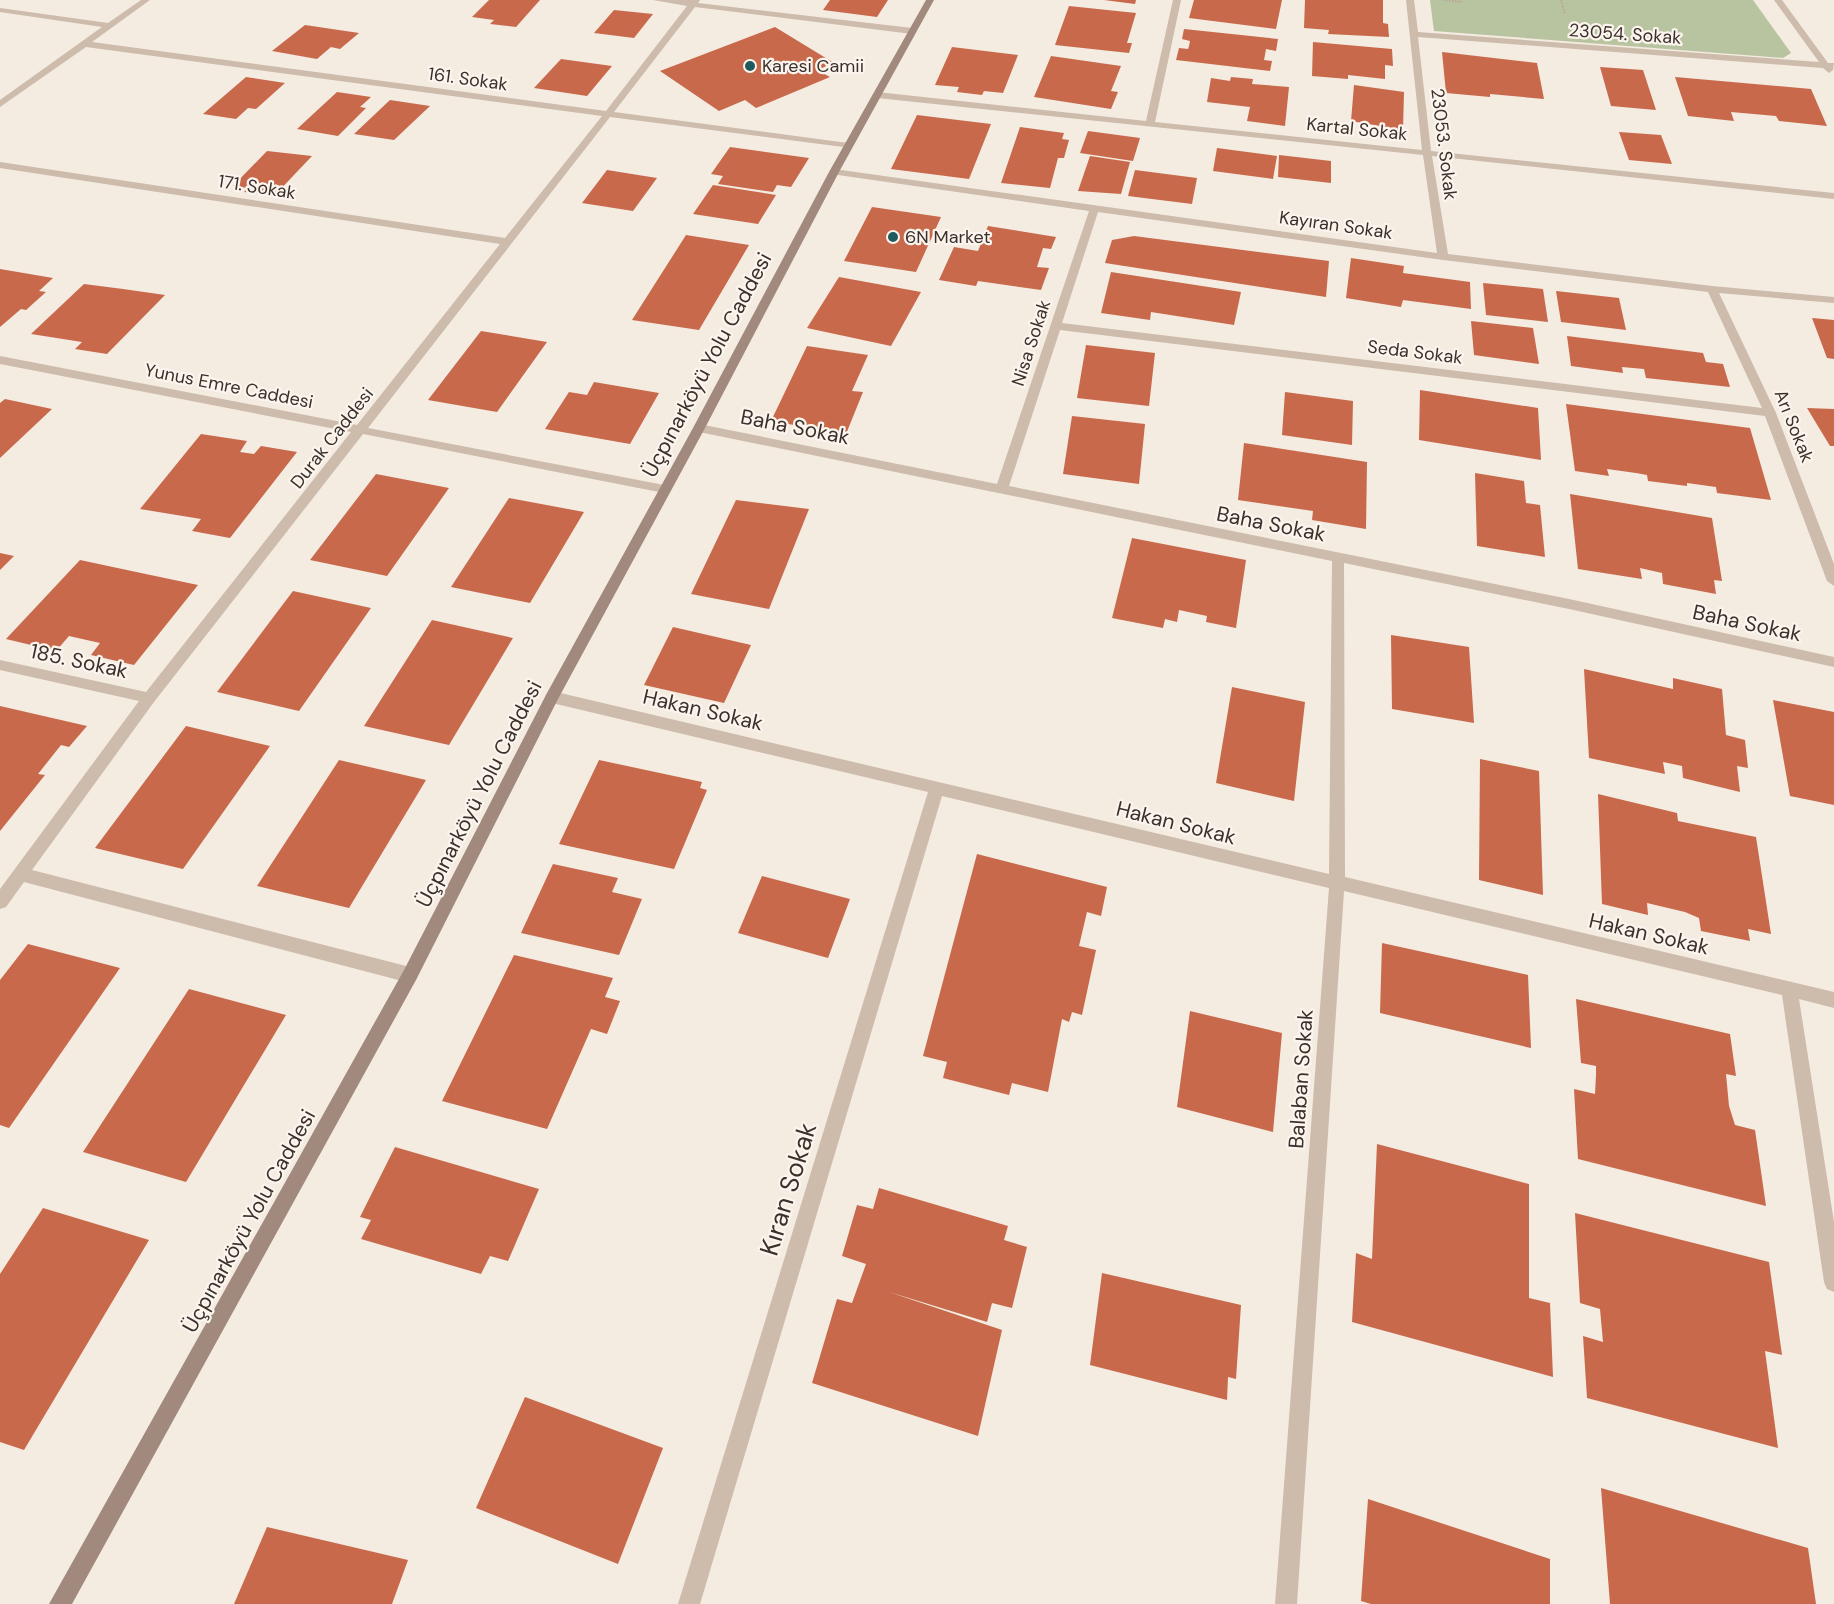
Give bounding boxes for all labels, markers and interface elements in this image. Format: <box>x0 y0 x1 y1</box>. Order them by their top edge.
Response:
street label: 23054. Sokak <box>1568 18 1682 50</box>
place label: Karesi Camii <box>762 54 864 78</box>
marker: Karesi Camii <box>743 59 757 73</box>
street label: 161. Sokak <box>427 62 509 96</box>
street label: 23053. Sokak <box>1425 87 1463 201</box>
street label: Kartal Sokak <box>1305 112 1409 146</box>
street label: 171. Sokak <box>216 169 298 205</box>
street label: Kayıran Sokak <box>1278 205 1394 245</box>
place label: 6N Market <box>905 225 991 249</box>
marker: 6N Market <box>886 230 900 244</box>
street label: Üçpınarköyü Yolu Caddesi <box>636 248 778 482</box>
street label: Nisa Sokak <box>1006 297 1056 389</box>
street label: Seda Sokak <box>1366 334 1464 370</box>
street label: Yunus Emre Caddesi <box>143 358 315 414</box>
street label: Durak Caddesi <box>285 383 379 493</box>
street label: Arı Sokak <box>1769 386 1819 466</box>
street label: Baha Sokak <box>738 403 852 451</box>
street label: Baha Sokak <box>1214 500 1328 548</box>
street label: Baha Sokak <box>1690 598 1804 648</box>
street label: 185. Sokak <box>28 637 131 685</box>
street label: Üçpınarköyü Yolu Caddesi <box>410 676 548 912</box>
street label: Hakan Sokak <box>640 683 766 738</box>
street label: Hakan Sokak <box>1113 795 1239 851</box>
street label: Hakan Sokak <box>1586 907 1712 962</box>
street label: Balaban Sokak <box>1282 1008 1320 1150</box>
street label: Üçpınarköyü Yolu Caddesi <box>176 1104 322 1338</box>
street label: Kıran Sokak <box>752 1118 824 1260</box>

